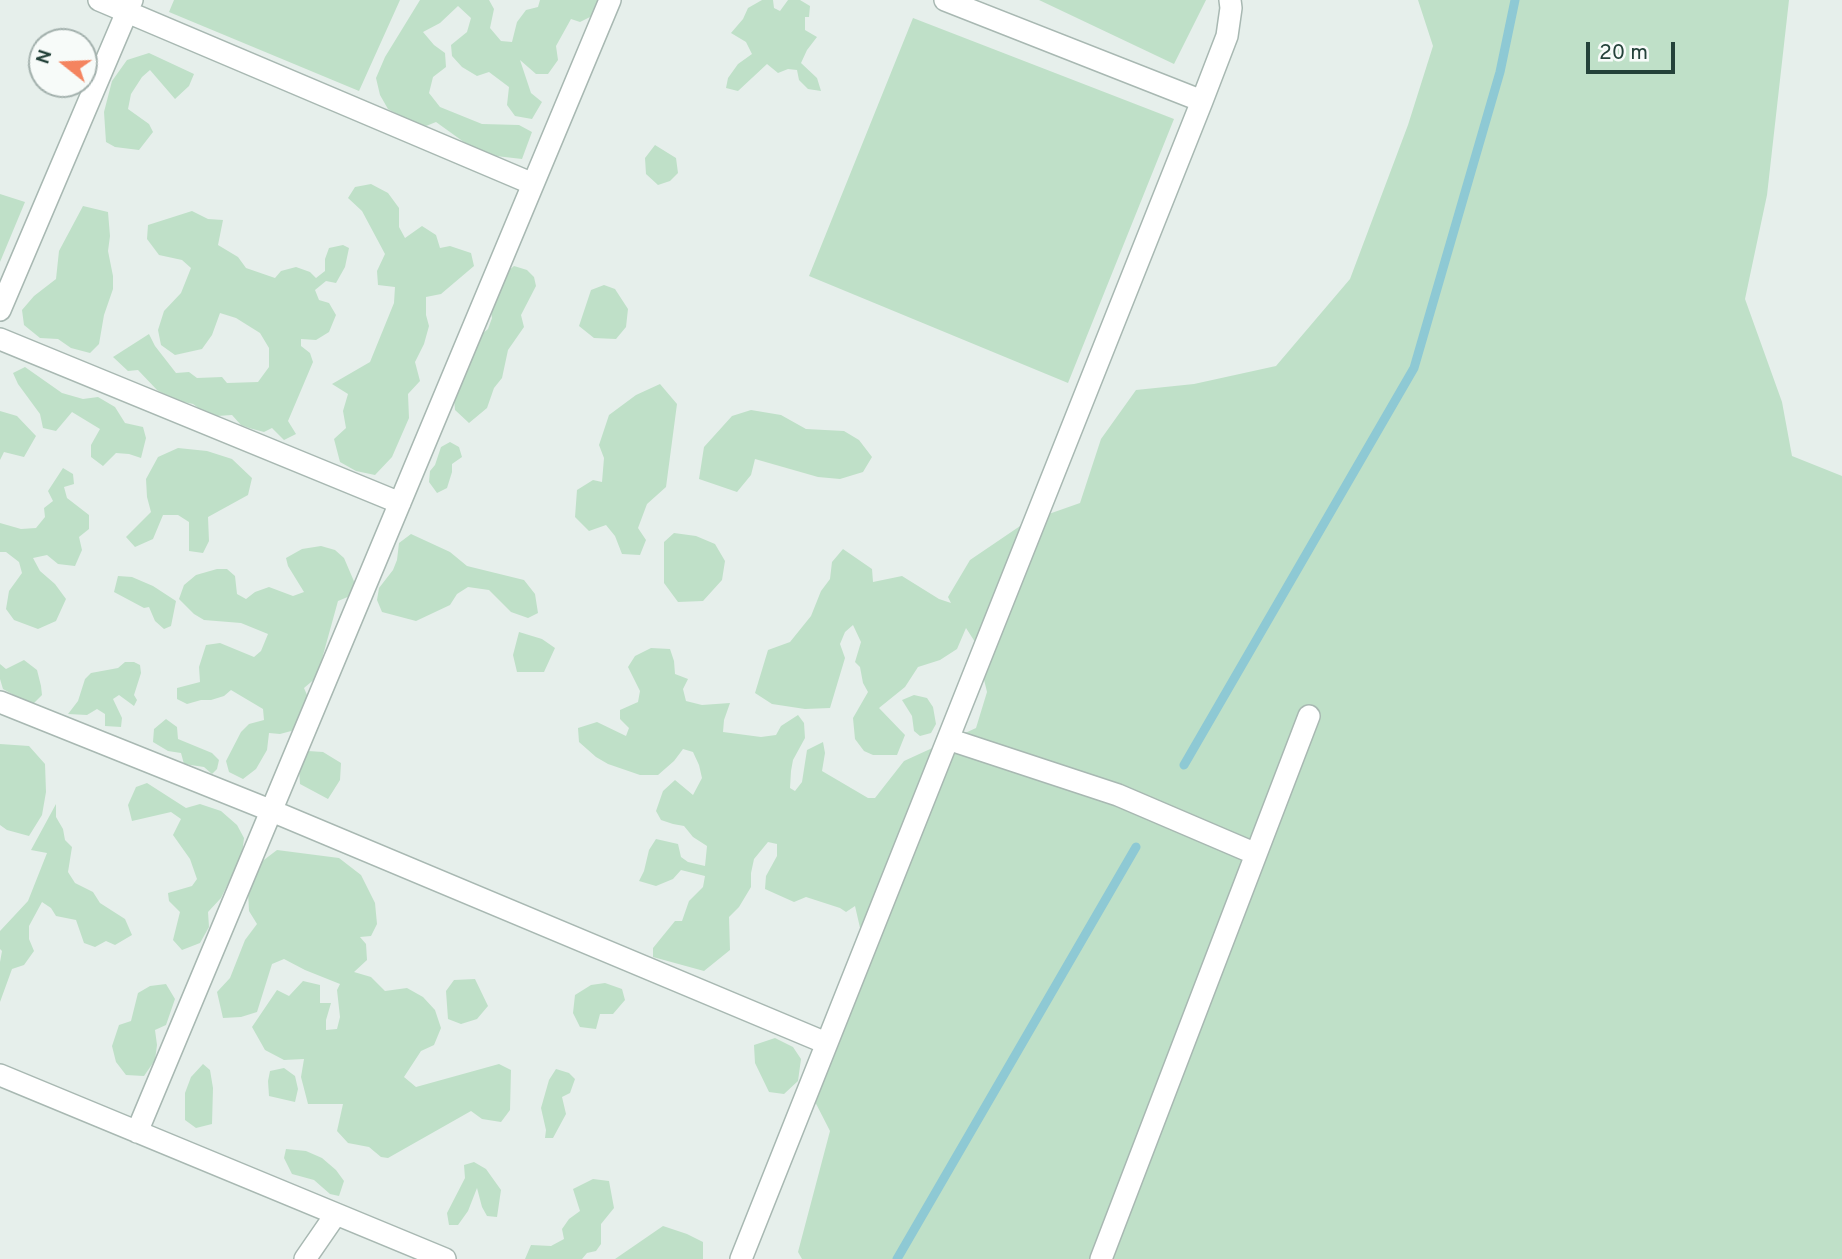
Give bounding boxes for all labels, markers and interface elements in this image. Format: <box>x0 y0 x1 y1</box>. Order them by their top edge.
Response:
north arrow <box>28 28 98 98</box>
scale bar <box>1590 28 1679 72</box>
text: 20 m <box>1599 40 1648 67</box>
text: N <box>31 47 58 67</box>

